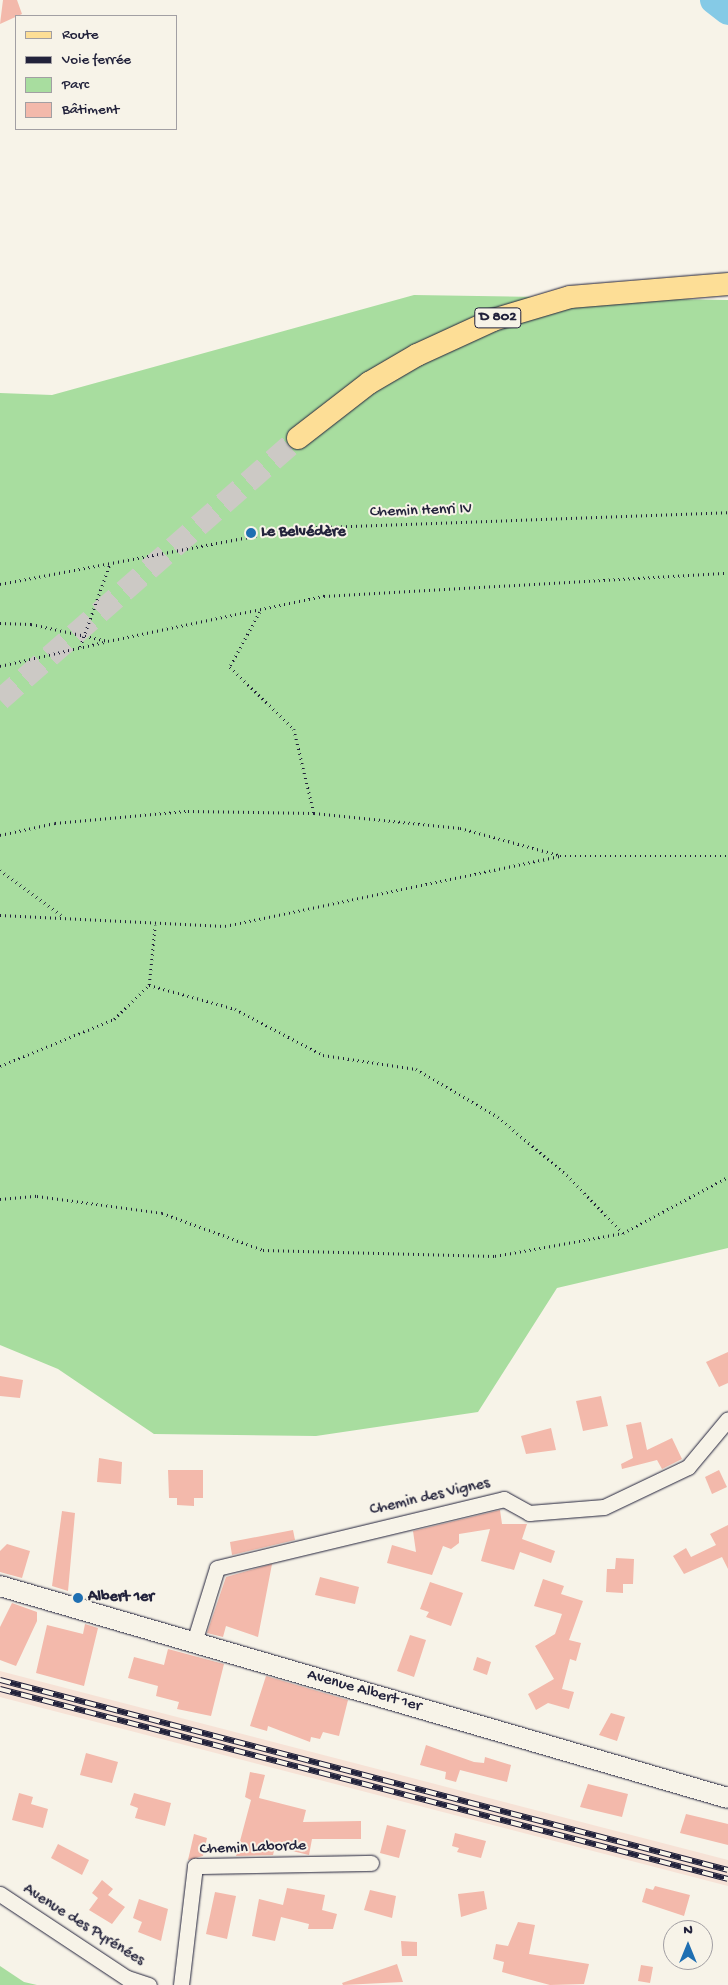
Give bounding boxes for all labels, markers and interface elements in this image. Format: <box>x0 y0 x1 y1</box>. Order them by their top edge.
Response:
legend <box>15 15 178 130</box>
text: Route <box>62 26 99 44</box>
text: Voie ferrée <box>62 51 131 69</box>
text: Parc <box>62 76 89 94</box>
text: Bâtiment <box>62 101 119 119</box>
road number: D 802 <box>474 306 522 330</box>
street label: Chemin Henri IV <box>369 501 473 523</box>
place label: Le Belvédère <box>261 523 346 543</box>
marker: Le Belvédère <box>245 527 257 539</box>
street label: Chemin des Vignes <box>368 1475 492 1521</box>
place label: Albert 1er <box>88 1588 154 1608</box>
marker: Albert 1er <box>72 1592 84 1604</box>
street label: Avenue Albert 1er <box>305 1667 423 1717</box>
street label: Chemin Laborde <box>199 1838 307 1860</box>
street label: Avenue des Pyrénées <box>19 1881 147 1971</box>
north arrow <box>663 1920 713 1970</box>
text: N <box>683 1922 693 1939</box>

